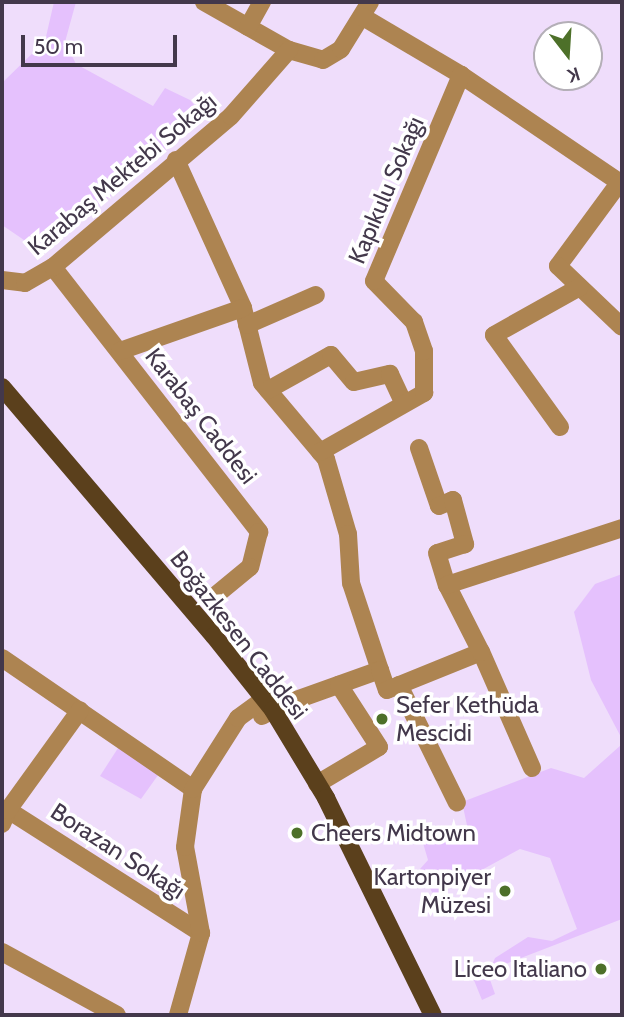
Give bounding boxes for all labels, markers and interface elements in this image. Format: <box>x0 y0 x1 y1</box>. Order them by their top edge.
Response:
scale bar <box>24 21 180 65</box>
north arrow <box>533 21 603 91</box>
text: 50 m <box>34 34 83 59</box>
text: K <box>565 62 583 87</box>
street label: Karabaş Mektebi Sokağı <box>22 87 222 261</box>
street label: Kapıkulu Sokağı <box>342 112 430 268</box>
street label: Karabaş Caddesi <box>139 342 263 490</box>
street label: Boğazkesen Caddesi <box>164 545 314 725</box>
place label: Sefer Kethüda Mescidi <box>396 691 539 747</box>
marker: Sefer Kethüda Mescidi <box>374 711 390 727</box>
street label: Borazan Sokağı <box>45 797 191 905</box>
place label: Cheers Midtown <box>311 819 476 847</box>
marker: Cheers Midtown <box>289 825 305 841</box>
place label: Kartonpiyer Müzesi <box>373 863 491 919</box>
marker: Kartonpiyer Müzesi <box>497 883 513 899</box>
place label: Liceo Italiano <box>454 955 587 983</box>
marker: Liceo Italiano <box>593 961 609 977</box>

